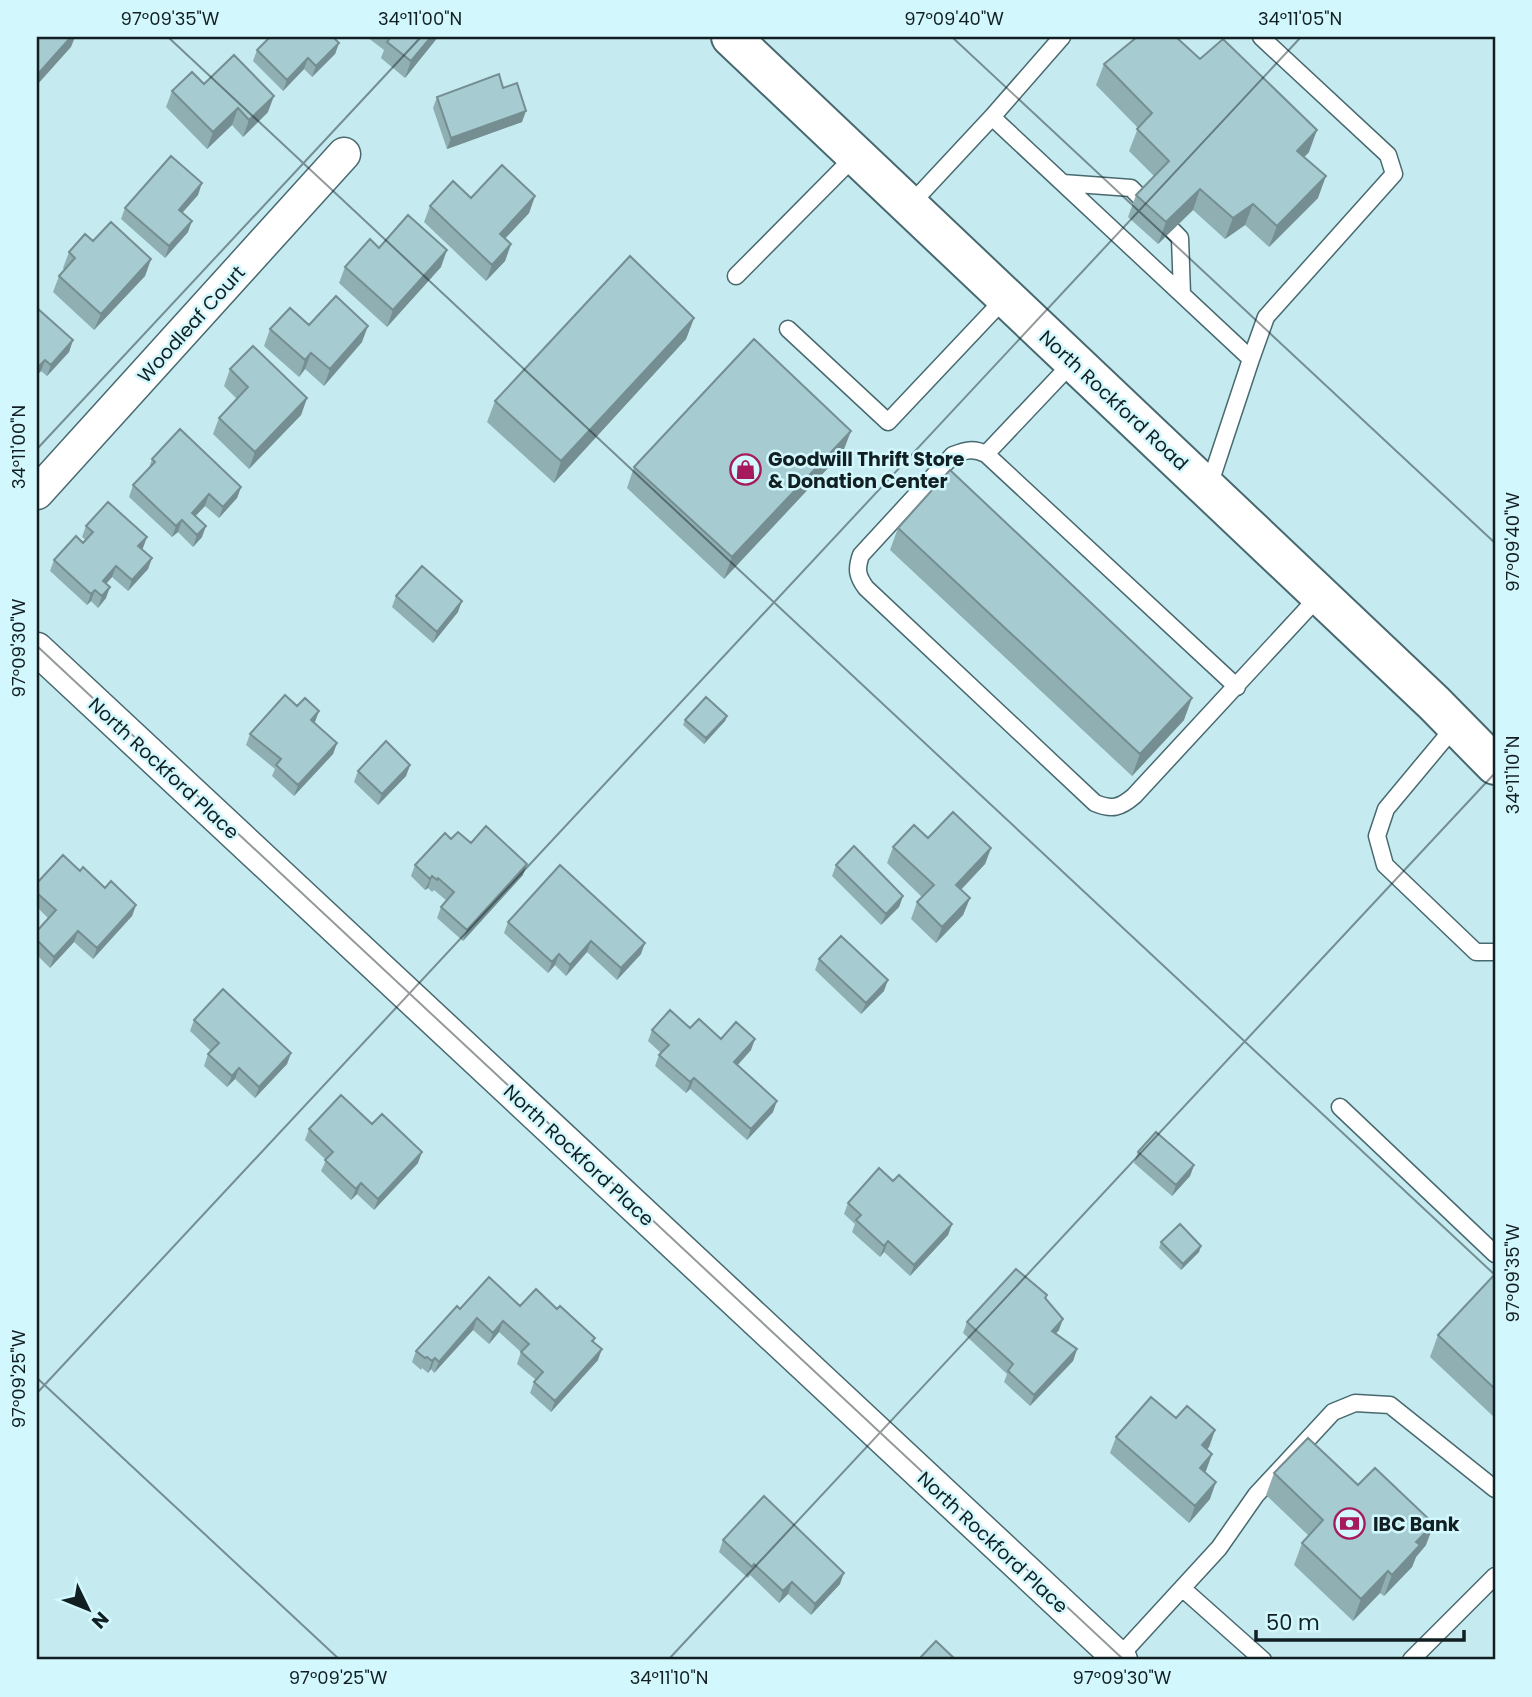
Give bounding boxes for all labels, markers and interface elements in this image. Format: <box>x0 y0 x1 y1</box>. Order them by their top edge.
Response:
text: 97°09'35"W <box>121 6 220 31</box>
text: 34°11'00"N <box>378 6 462 31</box>
text: 97°09'40"W <box>904 6 1004 31</box>
text: 34°11'05"N <box>1258 6 1342 31</box>
street label: Woodleaf Court <box>131 260 251 389</box>
street label: North Rockford Road <box>1033 324 1194 477</box>
text: 34°11'00"N <box>6 405 31 489</box>
place label: Goodwill Thrift Store & Donation Center <box>768 446 965 495</box>
shop icon: Goodwill Thrift Store & Donation Center <box>728 453 762 487</box>
text: 97°09'40"W <box>1500 492 1525 592</box>
text: 97°09'30"W <box>6 598 31 697</box>
street label: North Rockford Place <box>82 691 245 845</box>
text: 34°11'10"N <box>1500 736 1525 814</box>
street label: North Rockford Place <box>497 1078 660 1232</box>
text: 97°09'35"W <box>1500 1223 1525 1322</box>
text: 97°09'25"W <box>6 1329 31 1428</box>
street label: North Rockford Place <box>911 1465 1074 1619</box>
bank icon: IBC Bank <box>1333 1507 1367 1541</box>
place label: IBC Bank <box>1373 1511 1460 1538</box>
north arrow <box>52 1574 122 1644</box>
scale bar <box>1256 1599 1464 1643</box>
text: N <box>85 1606 115 1635</box>
text: 50 m <box>1266 1608 1320 1637</box>
text: 97°09'25"W <box>289 1665 388 1690</box>
text: 34°11'10"N <box>630 1665 708 1690</box>
text: 97°09'30"W <box>1073 1665 1172 1690</box>

